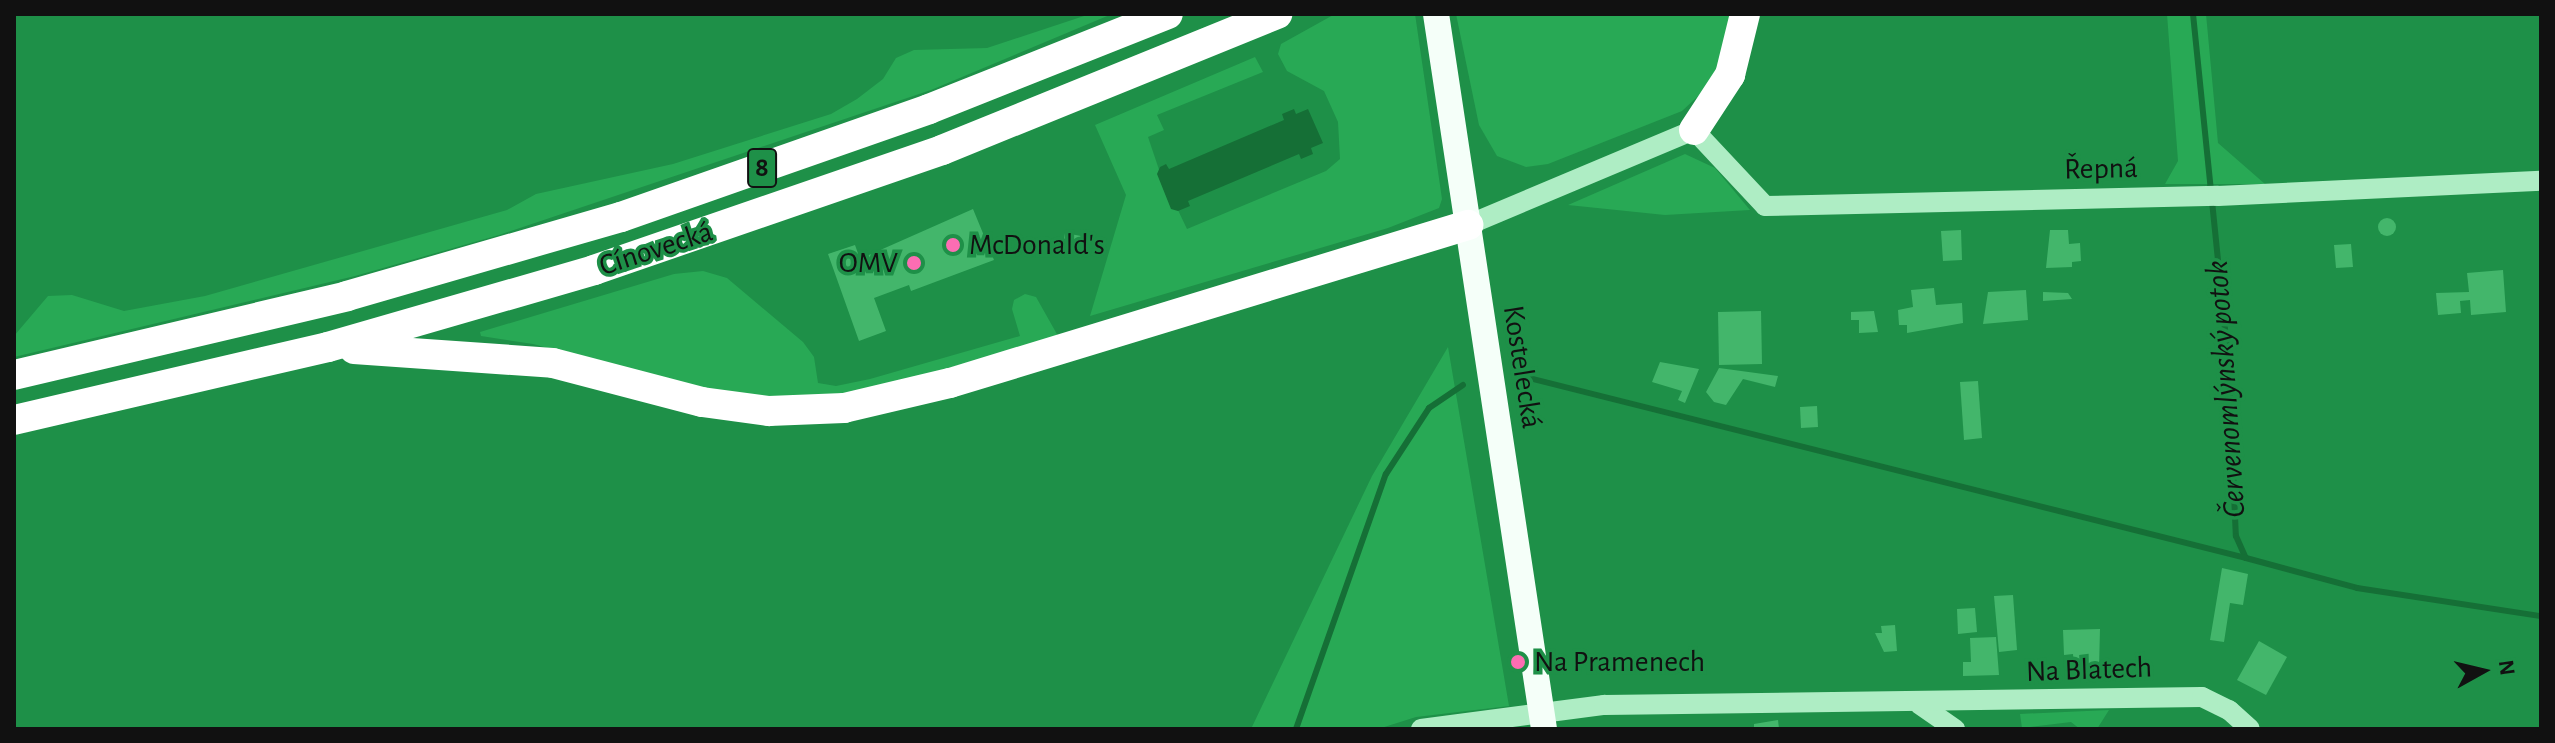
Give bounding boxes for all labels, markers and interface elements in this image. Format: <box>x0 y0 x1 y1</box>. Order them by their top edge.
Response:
road number: 8 <box>746 144 778 192</box>
street label: Řepná <box>2064 150 2138 188</box>
street label: Cínovecká <box>595 214 717 284</box>
place label: McDonald's <box>969 227 1105 263</box>
marker: McDonald's <box>944 236 962 254</box>
place label: OMV <box>839 245 898 281</box>
marker: OMV <box>905 254 923 272</box>
water label: Červenomlýnský potok <box>2198 259 2254 519</box>
street label: Kostelecká <box>1495 303 1549 431</box>
north arrow <box>2443 631 2523 711</box>
place label: Na Pramenech <box>1534 644 1705 680</box>
street label: Na Blatech <box>2025 650 2153 690</box>
marker: Na Pramenech <box>1509 653 1527 671</box>
text: N <box>2495 659 2519 677</box>

